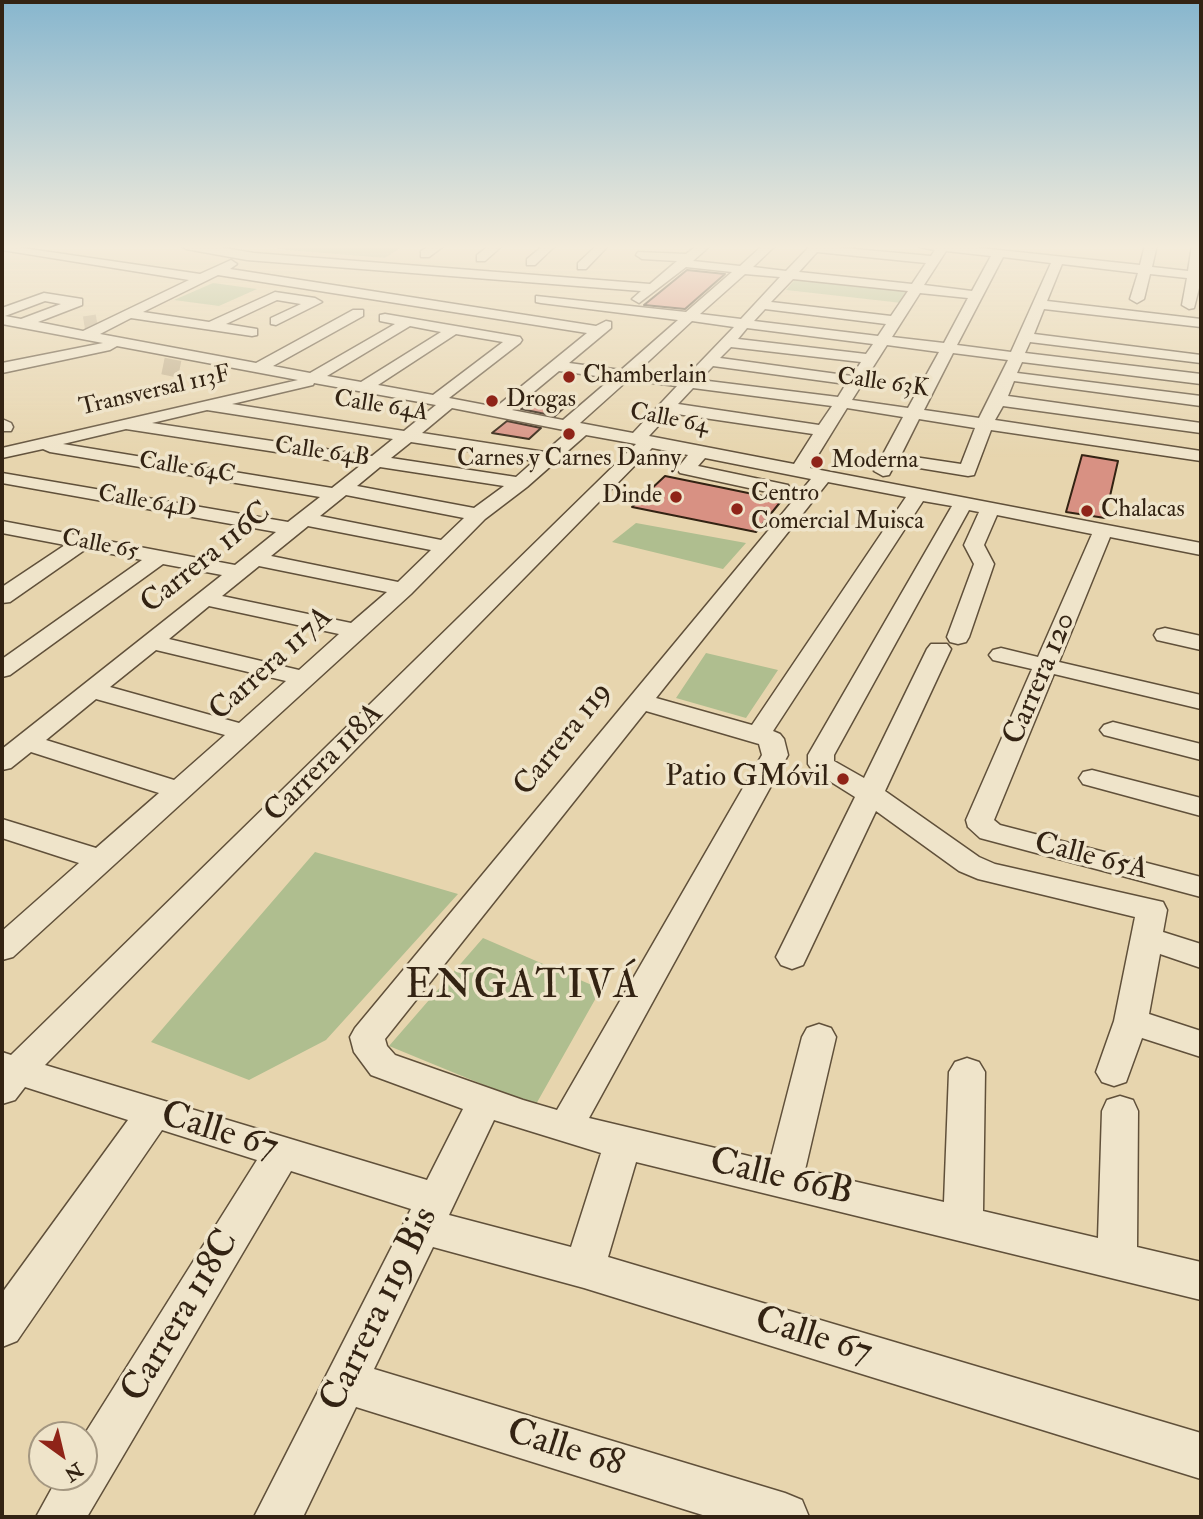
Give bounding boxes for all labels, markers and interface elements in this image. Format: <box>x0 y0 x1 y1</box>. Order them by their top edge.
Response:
street label: Transversal 113F <box>77 361 233 423</box>
place label: Chamberlain <box>583 363 707 391</box>
street label: Calle 63K <box>835 363 931 405</box>
marker: Chamberlain <box>561 369 577 385</box>
street label: Calle 64A <box>332 385 430 429</box>
place label: Drogas <box>506 387 576 415</box>
marker: Drogas <box>484 393 500 409</box>
street label: Calle 64 <box>627 398 711 442</box>
marker: Carnes y Carnes Danny <box>561 426 577 442</box>
street label: Calle 64B <box>273 432 371 474</box>
place label: Carnes y Carnes Danny <box>457 446 681 474</box>
street label: Calle 64C <box>137 447 237 491</box>
place label: Moderna <box>831 448 918 476</box>
marker: Moderna <box>809 454 825 470</box>
street label: Calle 64D <box>96 480 198 526</box>
place label: Centro Comercial Muisca <box>751 481 924 537</box>
place label: Dinde <box>602 483 662 511</box>
marker: Dinde <box>668 489 684 505</box>
street label: Carrera 116C <box>135 496 279 622</box>
place label: Chalacas <box>1101 497 1185 525</box>
marker: Centro Comercial Muisca <box>729 501 745 517</box>
marker: Chalacas <box>1079 503 1095 519</box>
street label: Calle 65 <box>59 524 141 568</box>
street label: Carrera 117A <box>203 600 341 730</box>
street label: Carrera 120 <box>997 607 1085 751</box>
street label: Carrera 119 <box>507 676 621 804</box>
street label: Carrera 118A <box>258 697 392 831</box>
place label: Patio GMóvil <box>665 761 829 797</box>
marker: Patio GMóvil <box>835 771 851 787</box>
street label: Calle 65A <box>1031 827 1151 889</box>
district label: ENGATIVÁ <box>406 964 640 1012</box>
street label: Calle 67 <box>155 1094 283 1172</box>
street label: Calle 66B <box>705 1141 857 1217</box>
street label: Carrera 119 Bis <box>313 1201 449 1419</box>
street label: Carrera 118C <box>113 1223 251 1411</box>
street label: Calle 67 <box>749 1299 877 1377</box>
street label: Calle 68 <box>501 1411 629 1489</box>
north arrow <box>28 1421 98 1491</box>
text: N <box>60 1457 87 1486</box>

